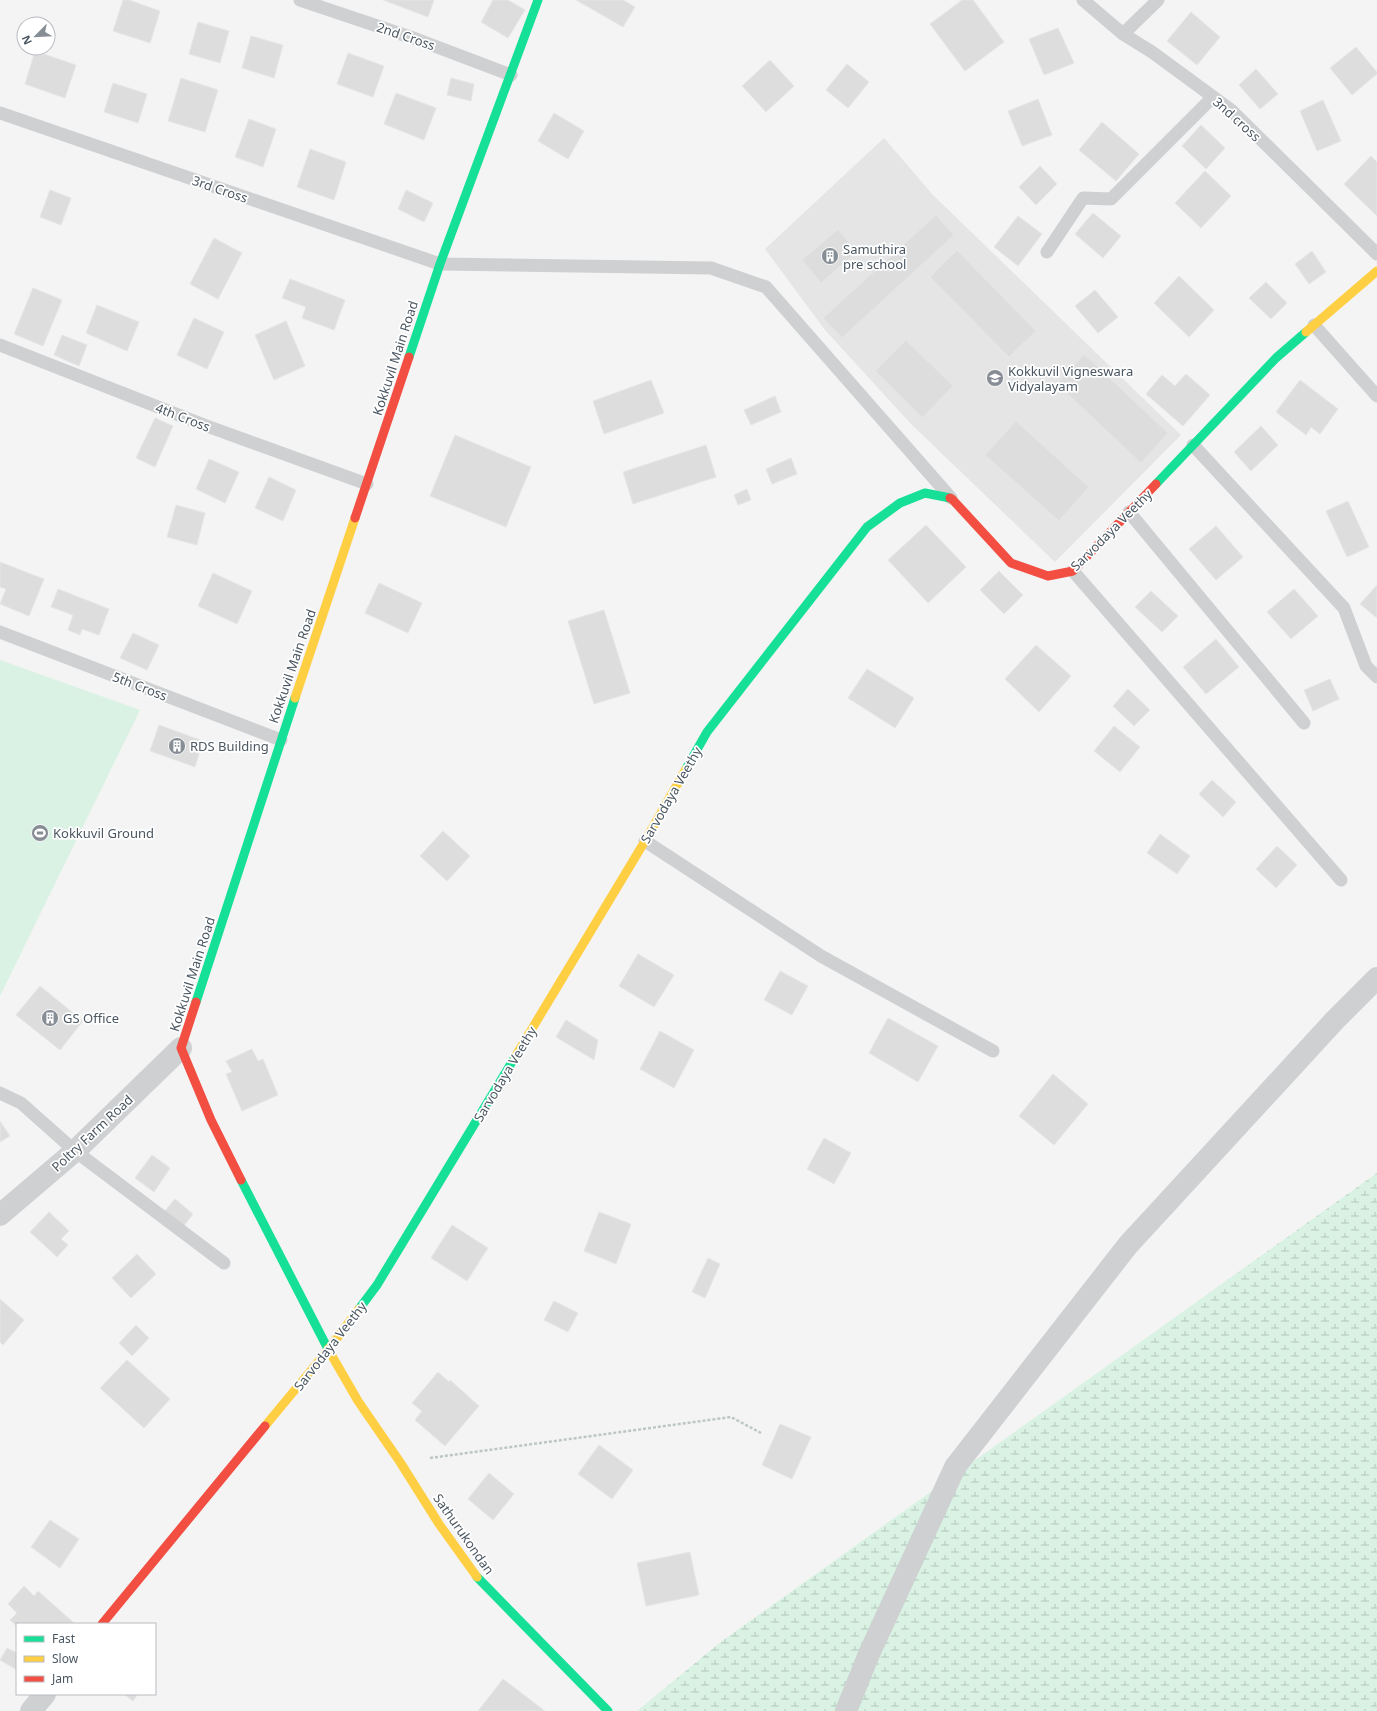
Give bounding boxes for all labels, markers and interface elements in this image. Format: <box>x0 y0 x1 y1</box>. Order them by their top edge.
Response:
north arrow <box>16 16 56 56</box>
street label: 2nd Cross <box>374 18 438 54</box>
text: N <box>18 33 35 47</box>
street label: 3nd cross <box>1209 93 1265 145</box>
street label: 3rd Cross <box>190 171 250 207</box>
place label: Samuthira pre school <box>843 240 906 273</box>
building icon: Samuthira pre school <box>820 246 840 266</box>
street label: Kokkuvil Main Road <box>368 298 422 418</box>
place label: Kokkuvil Vigneswara Vidyalayam <box>1008 362 1133 395</box>
school or university icon: Kokkuvil Vigneswara Vidyalayam <box>985 368 1005 388</box>
street label: 4th Cross <box>153 398 213 436</box>
street label: Sarvodaya Veethy <box>1066 485 1156 575</box>
street label: Kokkuvil Main Road <box>264 607 320 725</box>
street label: 5th Cross <box>110 667 170 705</box>
building icon: RDS Building <box>167 736 187 756</box>
place label: RDS Building <box>190 737 269 755</box>
street label: Sarvodaya Veethy <box>636 743 706 846</box>
sports icon: Kokkuvil Ground <box>30 823 50 843</box>
place label: Kokkuvil Ground <box>53 824 154 842</box>
street label: Kokkuvil Main Road <box>165 914 219 1034</box>
building icon: GS Office <box>40 1008 60 1028</box>
place label: GS Office <box>63 1009 119 1027</box>
street label: Sarvodaya Veethy <box>469 1023 541 1125</box>
street label: Poltry Farm Road <box>47 1090 137 1176</box>
street label: Sarvodaya Veethy <box>290 1297 371 1394</box>
street label: Sathurukondan <box>429 1490 499 1578</box>
legend <box>16 1623 156 1695</box>
text: Fast <box>52 1630 76 1647</box>
text: Slow <box>52 1650 79 1667</box>
text: Jam <box>51 1670 73 1687</box>

